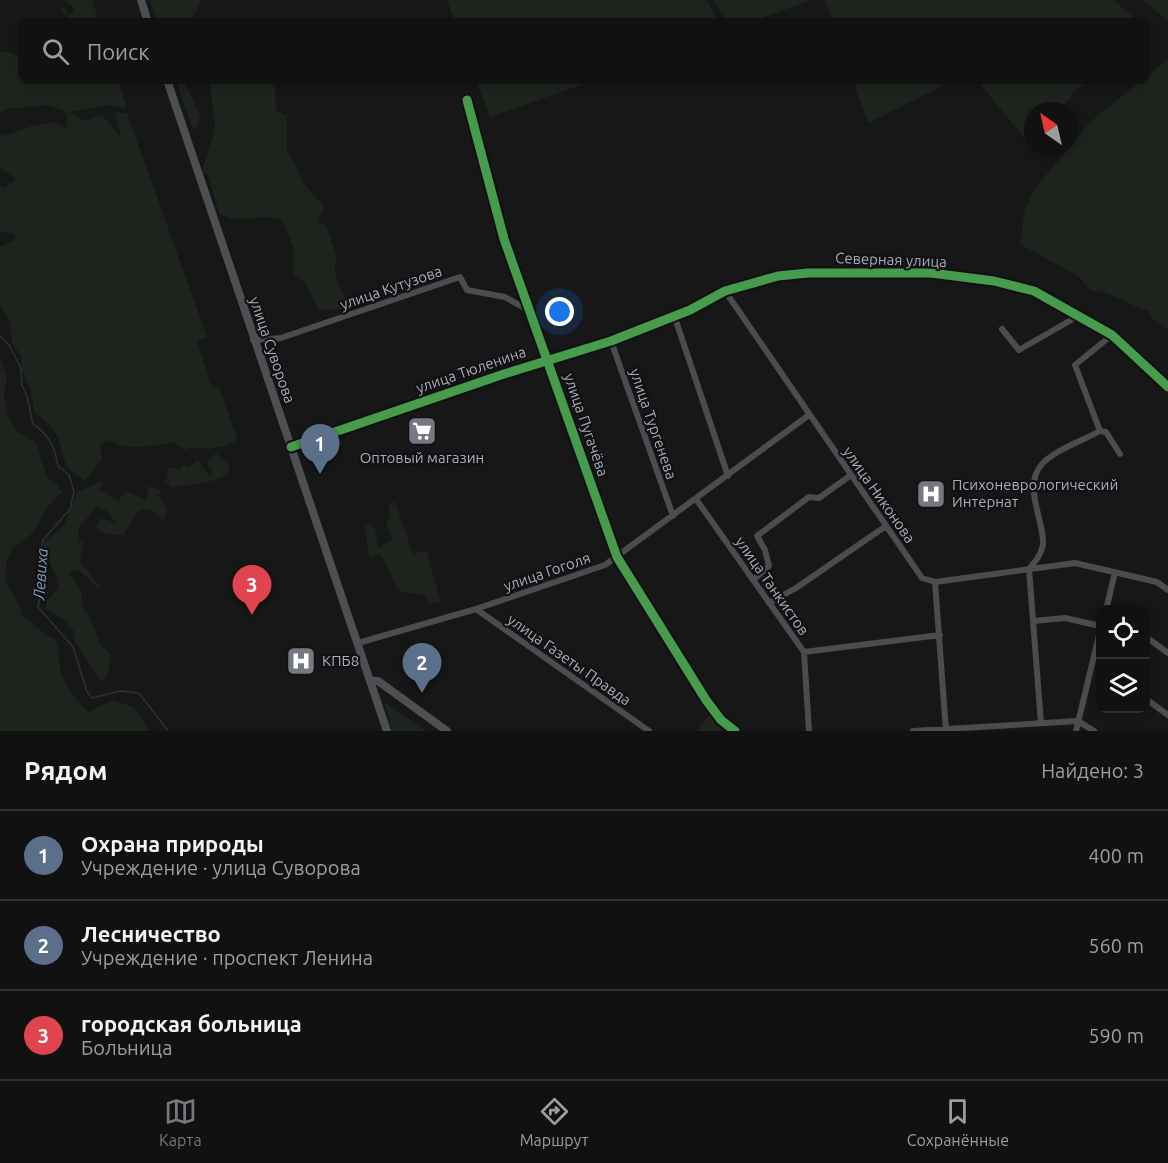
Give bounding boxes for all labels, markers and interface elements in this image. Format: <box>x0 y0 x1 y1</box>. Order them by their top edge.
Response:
search box <box>18 18 1150 84</box>
icon: search <box>39 35 72 68</box>
text: Поиск <box>87 39 150 64</box>
north arrow <box>1024 102 1078 156</box>
street label: Северная улица <box>835 249 947 270</box>
street label: улица Кутузова <box>338 262 444 313</box>
street label: улица Суворова <box>246 294 299 405</box>
your location <box>545 297 574 326</box>
street label: улица Тюленина <box>414 343 528 396</box>
street label: улица Тургенева <box>627 366 680 481</box>
street label: улица Пугачёва <box>561 371 612 479</box>
supermarket icon: Оптовый магазин <box>406 415 438 447</box>
pin: 1 <box>300 424 340 474</box>
street label: улица Никонова <box>840 443 919 546</box>
place label: Оптовый магазин <box>360 449 484 466</box>
place label: Психоневрологический Интернат <box>952 476 1118 510</box>
hospital icon: Психоневрологический Интернат <box>915 478 947 510</box>
street label: улица Танкистов <box>732 533 813 638</box>
water label: Левиха <box>29 547 51 601</box>
street label: улица Гоголя <box>501 549 593 594</box>
pin: 3 <box>232 566 272 615</box>
map controls <box>1096 605 1150 713</box>
button: locate <box>1096 605 1150 659</box>
street label: улица Газеты Правда <box>504 611 634 709</box>
pin: 2 <box>402 644 442 693</box>
hospital icon: КПБ8 <box>285 645 317 677</box>
place label: КПБ8 <box>322 652 359 669</box>
button: layers <box>1096 659 1150 713</box>
text: Рядом <box>24 756 108 785</box>
text: Найдено: 3 <box>1041 759 1144 782</box>
text: Охрана природы <box>81 831 264 856</box>
text: 1 <box>38 844 49 867</box>
text: 400 m <box>1088 844 1144 867</box>
text: Учреждение · улица Суворова <box>81 856 361 879</box>
text: Лесничество <box>81 921 221 946</box>
text: 2 <box>38 934 49 957</box>
text: 560 m <box>1088 934 1144 957</box>
text: Учреждение · проспект Ленина <box>81 946 373 969</box>
text: городская больница <box>81 1011 302 1036</box>
text: 3 <box>38 1024 49 1047</box>
text: 590 m <box>1088 1024 1144 1047</box>
text: Больница <box>81 1036 173 1059</box>
tab: Карта <box>159 1095 202 1149</box>
tab: Маршрут <box>520 1095 589 1149</box>
tab: Сохранённые <box>907 1095 1009 1149</box>

